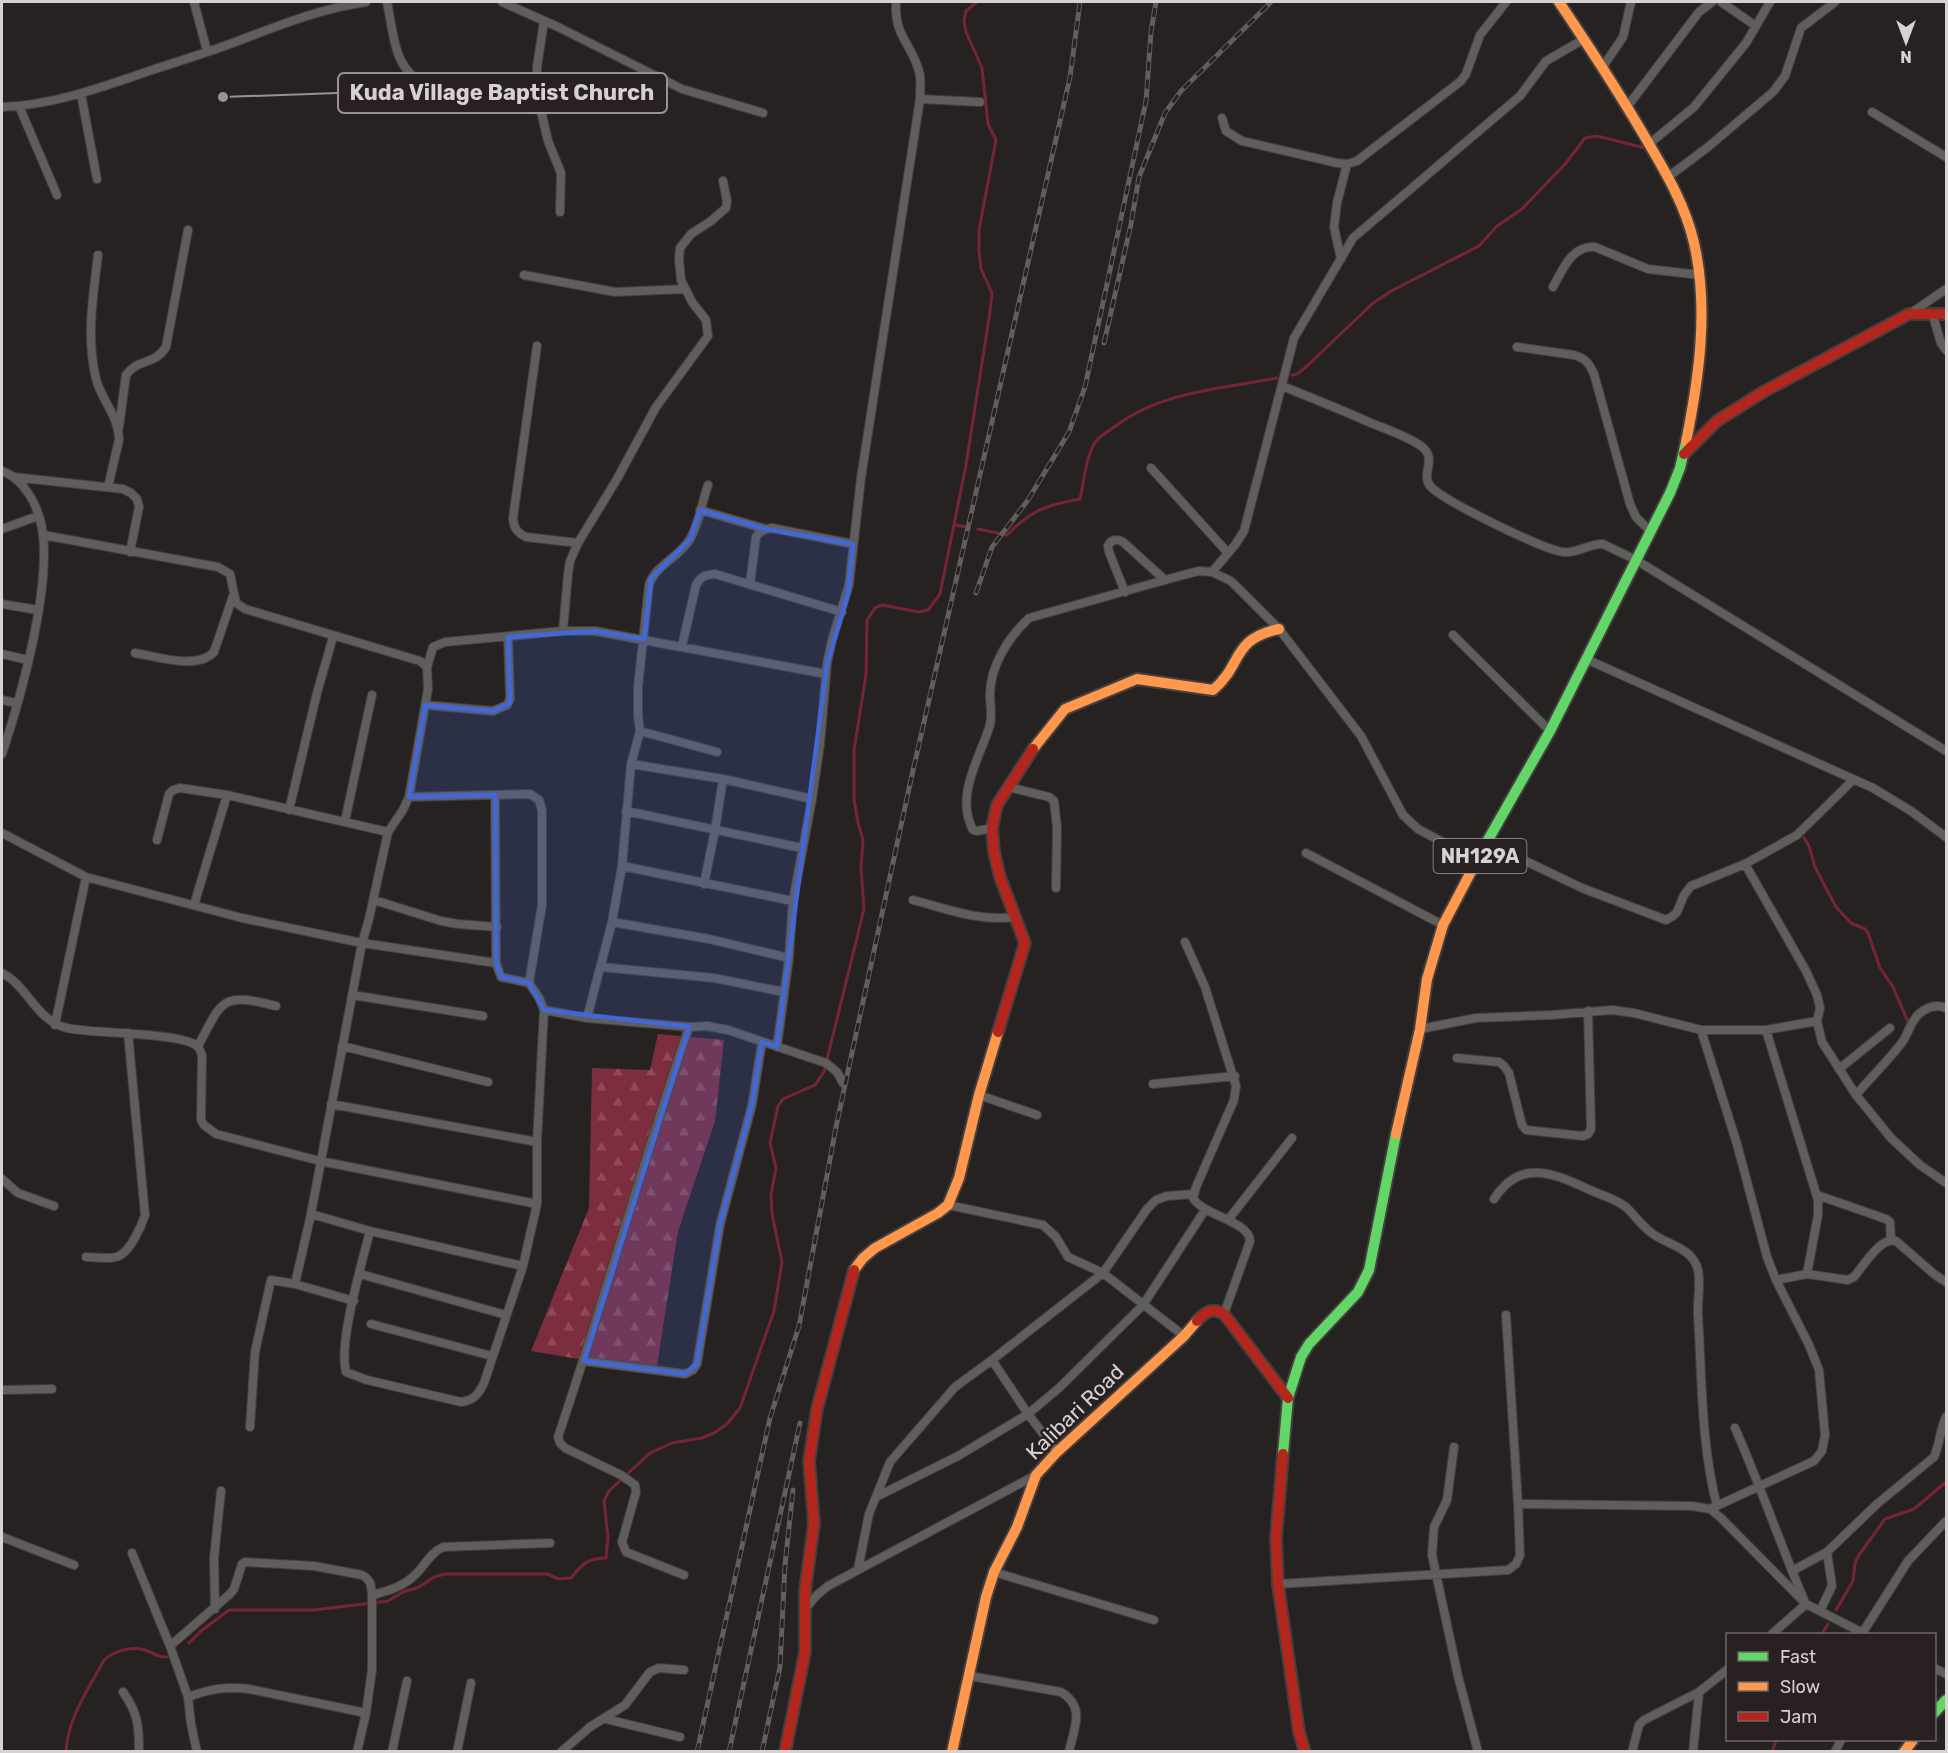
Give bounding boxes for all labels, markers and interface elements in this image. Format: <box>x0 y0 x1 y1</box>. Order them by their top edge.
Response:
north arrow <box>1876 12 1936 72</box>
text: N <box>1900 47 1912 66</box>
callout: Kuda Village Baptist Church <box>338 73 667 113</box>
text: Kuda Village Baptist Church <box>350 79 654 106</box>
road number: NH129A <box>1434 839 1526 873</box>
street label: Kalibari Road <box>1021 1359 1129 1465</box>
legend <box>1726 1633 1936 1741</box>
text: Fast <box>1780 1646 1816 1668</box>
text: Slow <box>1780 1676 1820 1698</box>
text: Jam <box>1780 1706 1817 1728</box>

